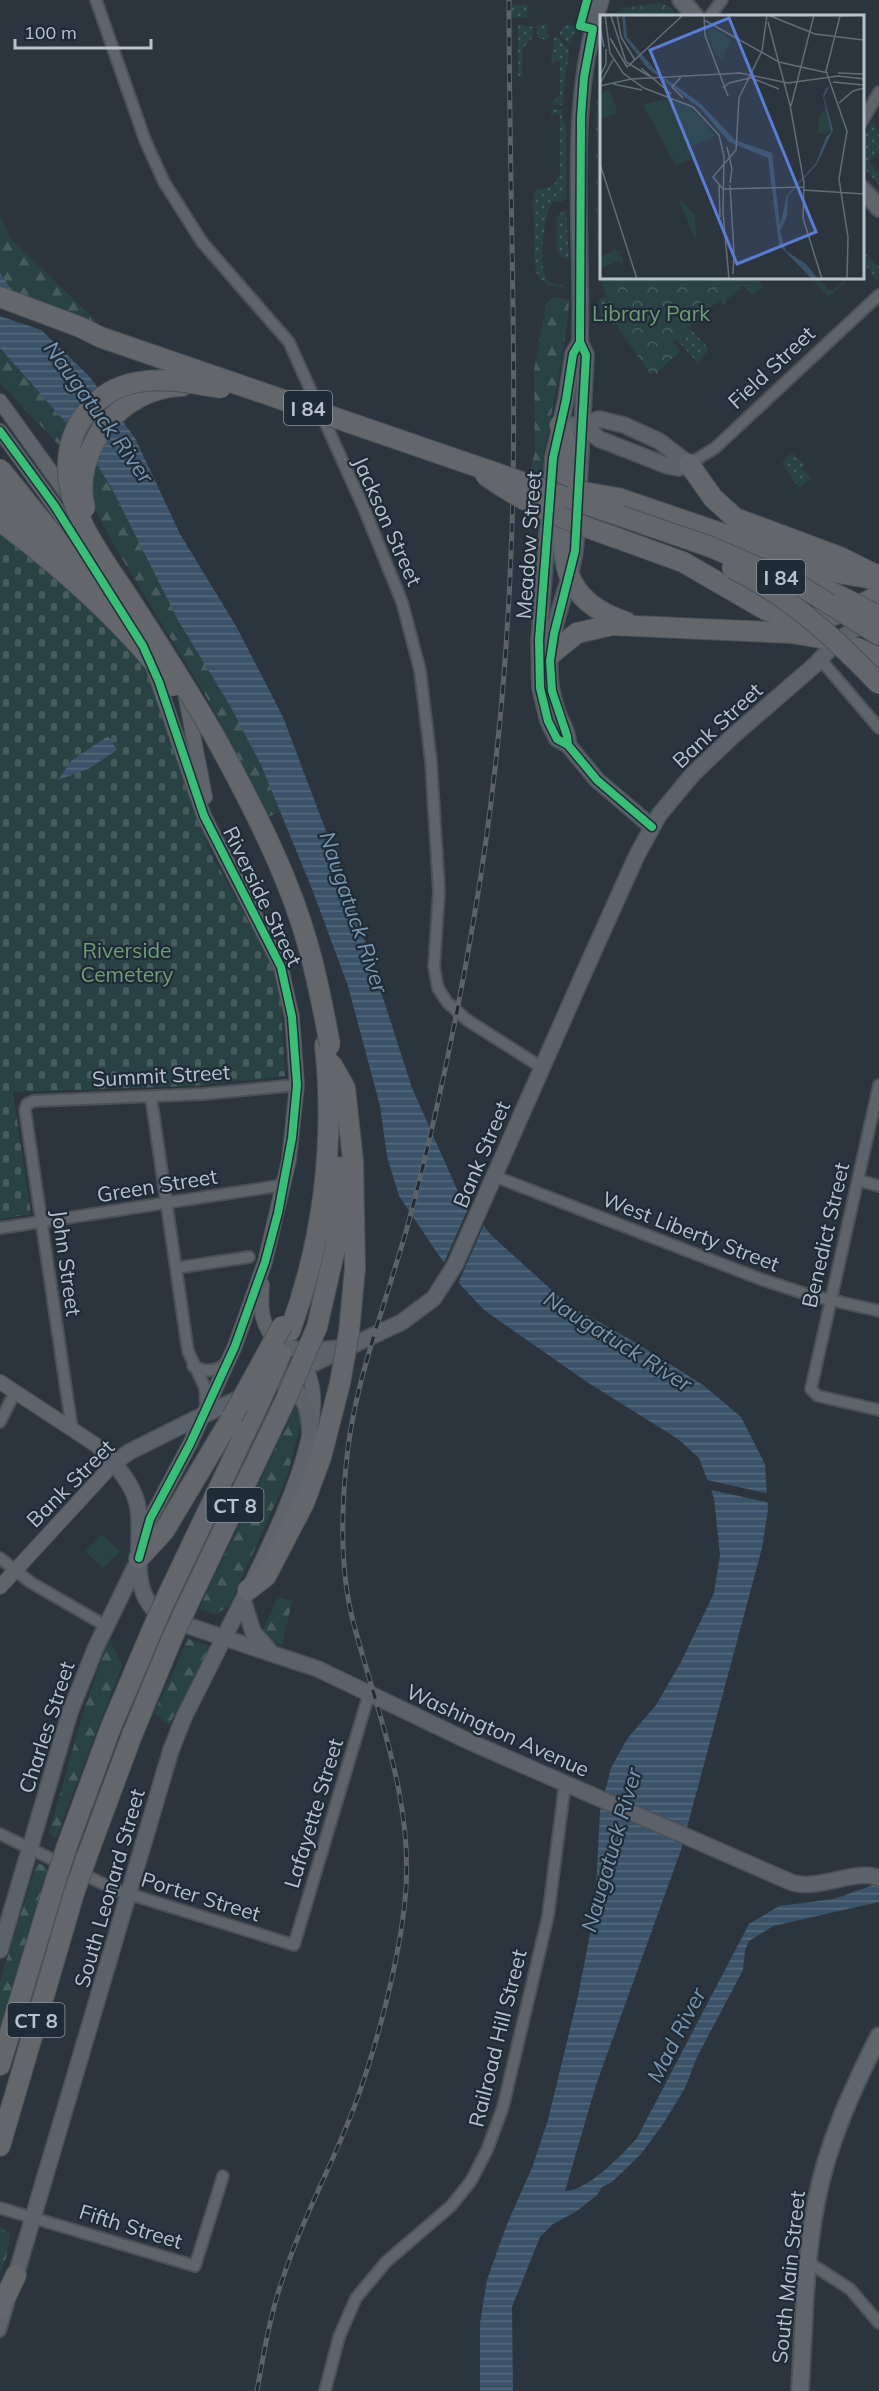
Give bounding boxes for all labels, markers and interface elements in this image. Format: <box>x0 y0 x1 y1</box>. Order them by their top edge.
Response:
scale bar <box>15 12 152 50</box>
inset map <box>600 15 864 279</box>
text: 100 m <box>24 21 77 44</box>
park label: Library Park <box>592 300 710 326</box>
street label: Field Street <box>722 320 820 414</box>
water label: Naugatuck River <box>38 335 161 489</box>
road number: I 84 <box>284 391 332 425</box>
street label: Jackson Street <box>348 452 428 590</box>
street label: Meadow Street <box>510 470 546 620</box>
road number: I 84 <box>757 560 805 594</box>
street label: Bank Street <box>667 677 767 773</box>
street label: Riverside Street <box>218 822 308 970</box>
water label: Naugatuck River <box>313 828 395 997</box>
park label: Riverside Cemetery <box>81 937 173 987</box>
street label: Summit Street <box>91 1058 231 1092</box>
street label: Bank Street <box>447 1097 515 1211</box>
street label: Benedict Street <box>796 1160 854 1310</box>
street label: Green Street <box>95 1163 219 1207</box>
street label: West Liberty Street <box>599 1185 783 1277</box>
street label: John Street <box>47 1208 87 1318</box>
water label: Naugatuck River <box>539 1284 698 1398</box>
street label: Bank Street <box>21 1434 119 1532</box>
road number: CT 8 <box>206 1488 264 1522</box>
street label: Charles Street <box>12 1658 80 1796</box>
street label: Washington Avenue <box>402 1678 594 1782</box>
street label: Lafayette Street <box>278 1735 348 1891</box>
water label: Naugatuck River <box>574 1764 648 1935</box>
street label: South Leonard Street <box>68 1786 150 1990</box>
street label: Porter Street <box>138 1866 264 1926</box>
street label: Railroad Hill Street <box>462 1947 532 2129</box>
water label: Mad River <box>640 1982 712 2087</box>
road number: CT 8 <box>8 2003 64 2037</box>
street label: South Main Street <box>766 2189 810 2365</box>
street label: Fifth Street <box>76 2198 186 2254</box>

